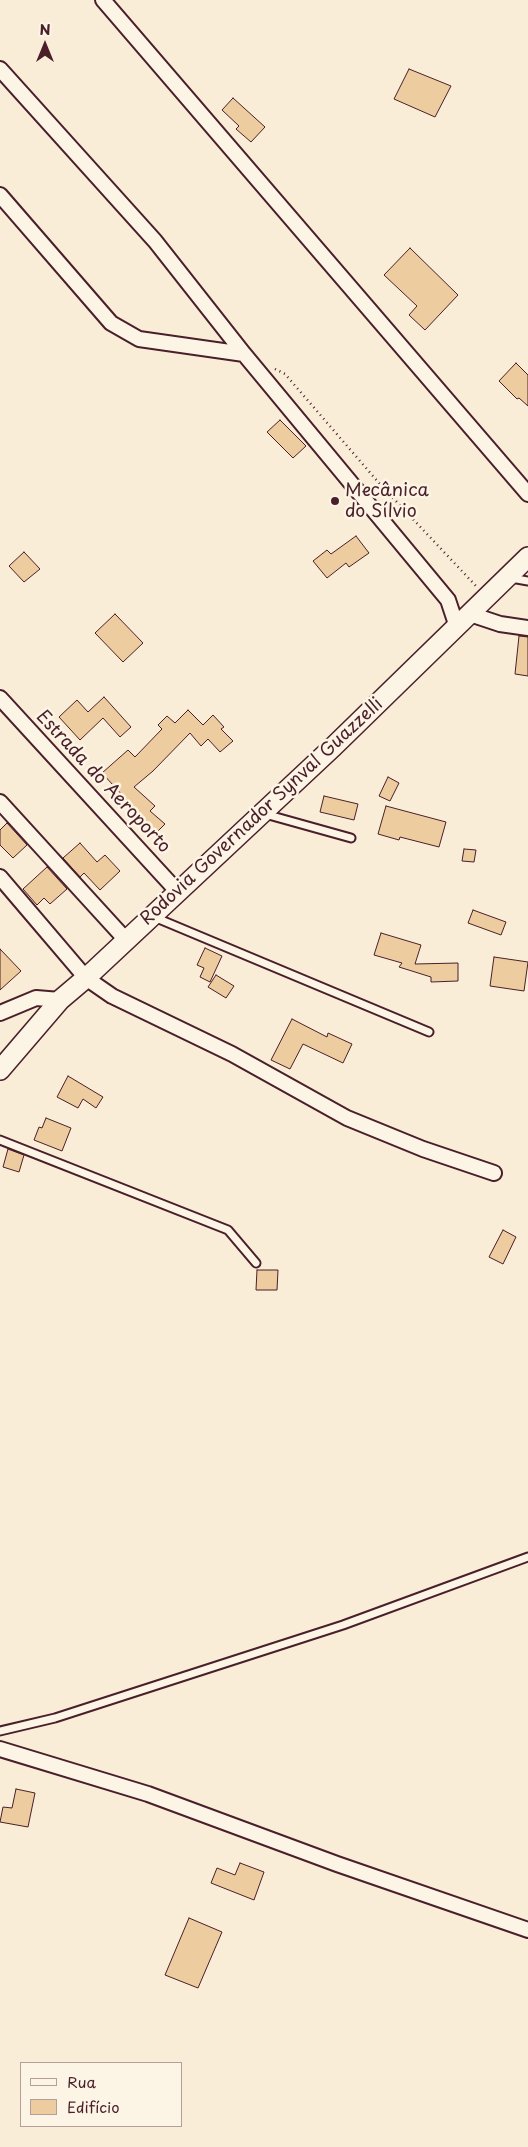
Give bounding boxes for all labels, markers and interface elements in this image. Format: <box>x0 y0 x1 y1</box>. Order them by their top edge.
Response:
text: N <box>39 19 51 40</box>
north arrow <box>20 20 70 70</box>
place label: Mecânica do Sílvio <box>345 480 429 522</box>
marker: Mecânica do Sílvio <box>329 495 341 507</box>
street label: Rodovia Governador Synval Guazzelli <box>136 694 388 930</box>
street label: Estrada do Aeroporto <box>31 706 175 858</box>
legend <box>20 2062 182 2127</box>
text: Rua <box>67 2070 96 2093</box>
text: Edifício <box>67 2095 120 2118</box>

